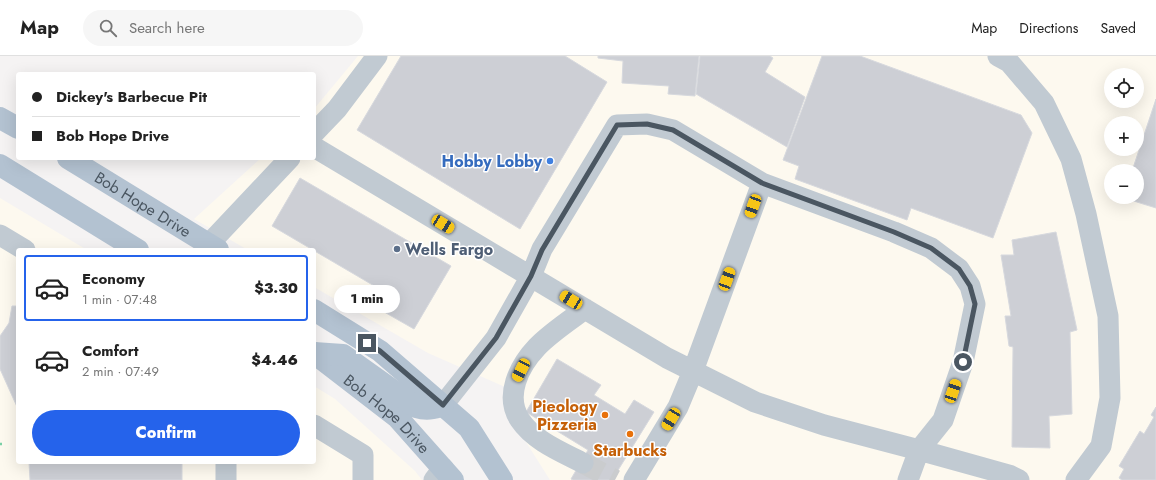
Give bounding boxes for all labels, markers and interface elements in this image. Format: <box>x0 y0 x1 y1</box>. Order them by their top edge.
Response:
search box <box>83 10 363 46</box>
text: Map <box>20 14 59 41</box>
icon: search <box>97 17 119 39</box>
text: Search here <box>129 17 205 39</box>
text: Map <box>971 18 997 38</box>
text: Directions <box>1019 18 1079 38</box>
text: Saved <box>1101 18 1136 38</box>
map controls <box>1104 68 1144 204</box>
button: locate <box>1104 68 1144 108</box>
text: Dickey's Barbecue Pit <box>56 86 207 108</box>
button: + <box>1104 116 1144 156</box>
text: Bob Hope Drive <box>56 125 169 147</box>
place label: Hobby Lobby <box>442 150 543 173</box>
marker: Hobby Lobby <box>545 156 555 166</box>
button: − <box>1104 164 1144 204</box>
street label: Bob Hope Drive <box>90 166 195 243</box>
car <box>743 193 763 219</box>
car <box>430 213 456 235</box>
place label: Wells Fargo <box>405 238 493 261</box>
marker: Wells Fargo <box>392 244 402 254</box>
car <box>717 266 737 292</box>
text: Economy <box>82 268 145 290</box>
icon: car <box>34 270 70 306</box>
text: $3.30 <box>254 277 298 299</box>
callout: 1 min <box>334 285 400 313</box>
text: 1 min <box>351 289 383 308</box>
car <box>558 289 584 311</box>
text: 1 min · 07:48 <box>82 290 157 309</box>
route end <box>358 334 376 352</box>
text: Comfort <box>82 340 139 362</box>
icon: car <box>34 342 70 378</box>
text: $4.46 <box>251 349 298 371</box>
route start <box>954 353 972 371</box>
car <box>510 357 532 383</box>
text: 2 min · 07:49 <box>82 362 159 381</box>
street label: Bob Hope Drive <box>338 369 435 459</box>
car <box>943 378 963 404</box>
place label: Pieology Pizzeria <box>532 395 598 436</box>
car <box>660 406 682 432</box>
button: Confirm <box>32 410 300 456</box>
marker: Pieology Pizzeria <box>600 410 610 420</box>
marker: Starbucks <box>625 429 635 439</box>
place label: Starbucks <box>593 439 667 462</box>

